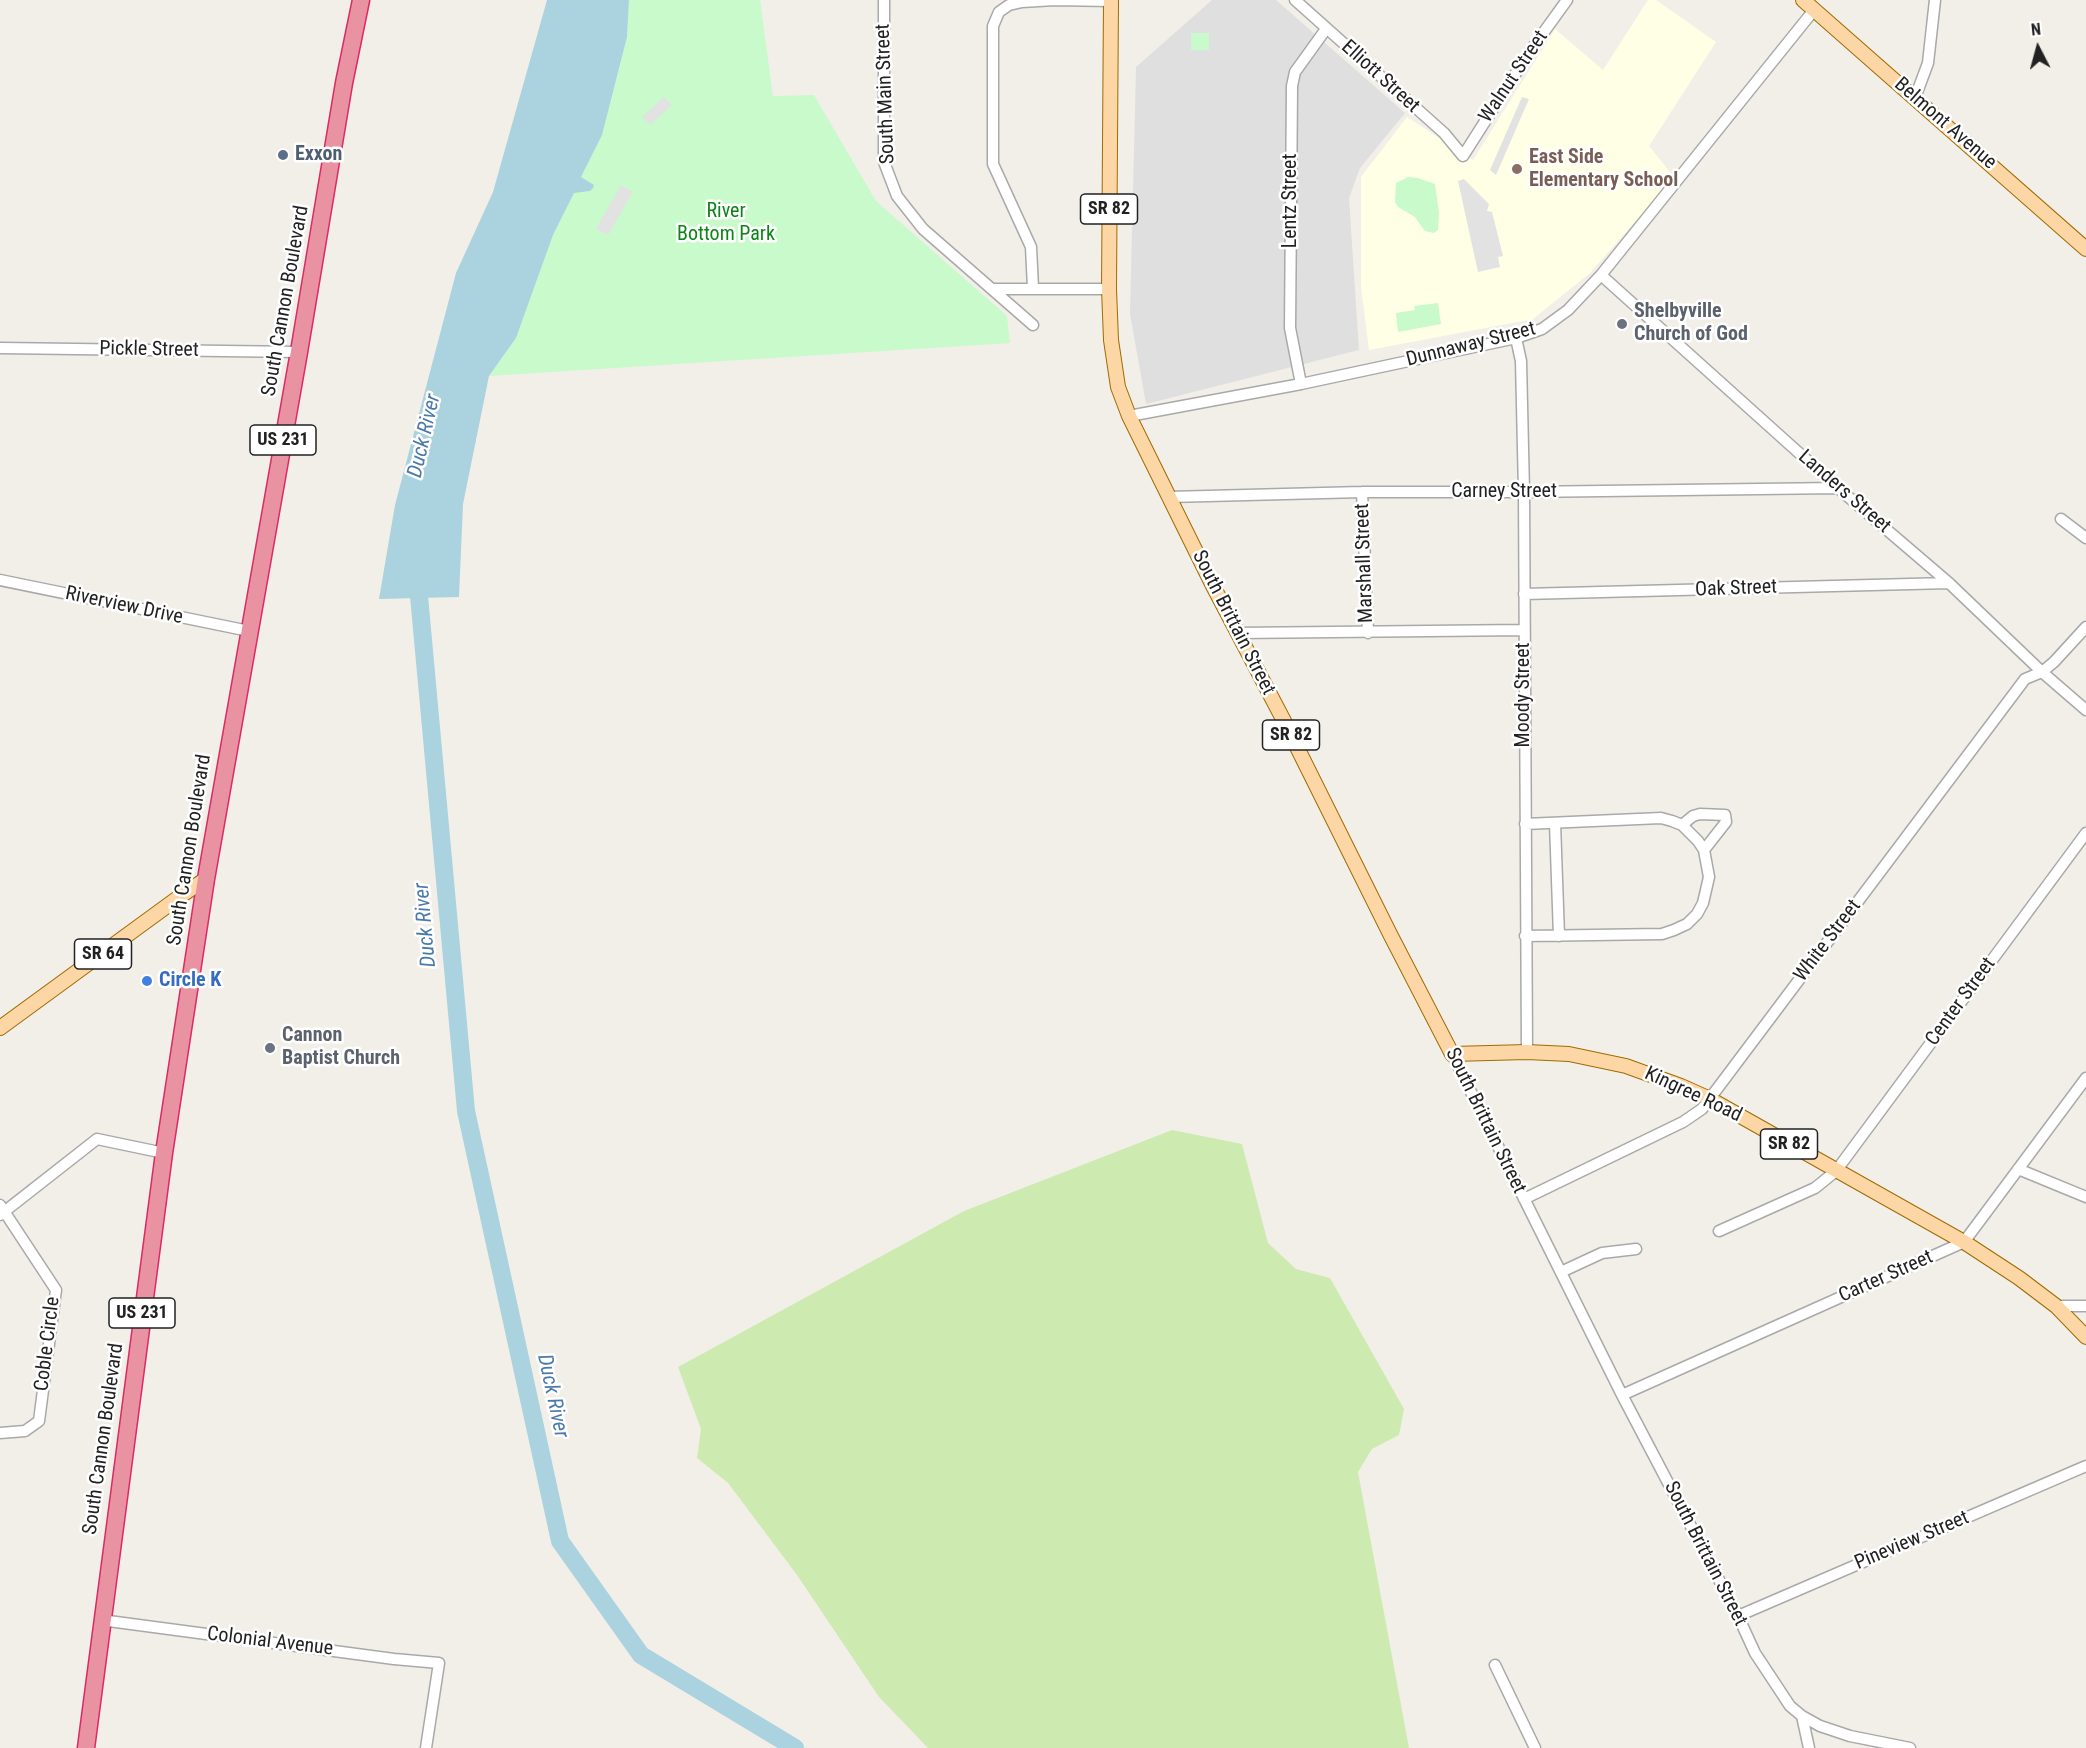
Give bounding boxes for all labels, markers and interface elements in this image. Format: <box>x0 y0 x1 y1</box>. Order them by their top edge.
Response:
north arrow <box>2008 18 2068 78</box>
text: N <box>2030 20 2042 40</box>
street label: South Main Street <box>872 23 900 165</box>
street label: Walnut Street <box>1474 26 1554 128</box>
street label: Elliott Street <box>1336 36 1424 118</box>
street label: Belmont Avenue <box>1889 73 2001 175</box>
place label: Exxon <box>295 143 342 167</box>
place label: East Side Elementary School <box>1529 146 1678 193</box>
marker: Exxon <box>276 148 290 162</box>
street label: Lentz Street <box>1279 154 1303 248</box>
marker: East Side Elementary School <box>1510 162 1524 176</box>
road number: SR 82 <box>1080 194 1138 224</box>
park label: River Bottom Park <box>677 200 775 247</box>
street label: South Cannon Boulevard <box>257 204 315 398</box>
place label: Shelbyville Church of God <box>1634 300 1748 347</box>
street label: Dunnaway Street <box>1404 317 1538 373</box>
marker: Shelbyville Church of God <box>1615 317 1629 331</box>
street label: Pickle Street <box>99 337 199 363</box>
water label: Duck River <box>403 392 447 480</box>
road number: US 231 <box>250 425 316 455</box>
street label: Landers Street <box>1793 445 1895 539</box>
street label: Carney Street <box>1451 480 1557 504</box>
street label: Marshall Street <box>1351 503 1379 623</box>
street label: South Brittain Street <box>1186 547 1280 699</box>
street label: Oak Street <box>1695 576 1777 602</box>
street label: Riverview Drive <box>63 582 185 630</box>
street label: Moody Street <box>1512 643 1536 747</box>
road number: SR 82 <box>1262 720 1320 750</box>
street label: South Cannon Boulevard <box>163 753 217 947</box>
water label: Duck River <box>410 882 442 968</box>
street label: White Street <box>1789 895 1867 987</box>
road number: SR 64 <box>74 939 132 969</box>
street label: Center Street <box>1921 953 2001 1051</box>
place label: Circle K <box>159 969 221 993</box>
marker: Circle K <box>140 974 154 988</box>
place label: Cannon Baptist Church <box>282 1024 400 1071</box>
marker: Cannon Baptist Church <box>263 1041 277 1055</box>
street label: South Brittain Street <box>1439 1044 1531 1198</box>
street label: Kingree Road <box>1641 1062 1745 1128</box>
road number: SR 82 <box>1760 1129 1818 1159</box>
street label: Carter Street <box>1835 1246 1937 1308</box>
street label: Coble Circle <box>30 1295 66 1393</box>
road number: US 231 <box>109 1298 175 1328</box>
street label: South Cannon Boulevard <box>79 1342 129 1536</box>
water label: Duck River <box>531 1352 573 1440</box>
street label: South Brittain Street <box>1658 1478 1752 1630</box>
street label: Pineview Street <box>1851 1506 1973 1576</box>
street label: Colonial Avenue <box>206 1622 334 1662</box>

